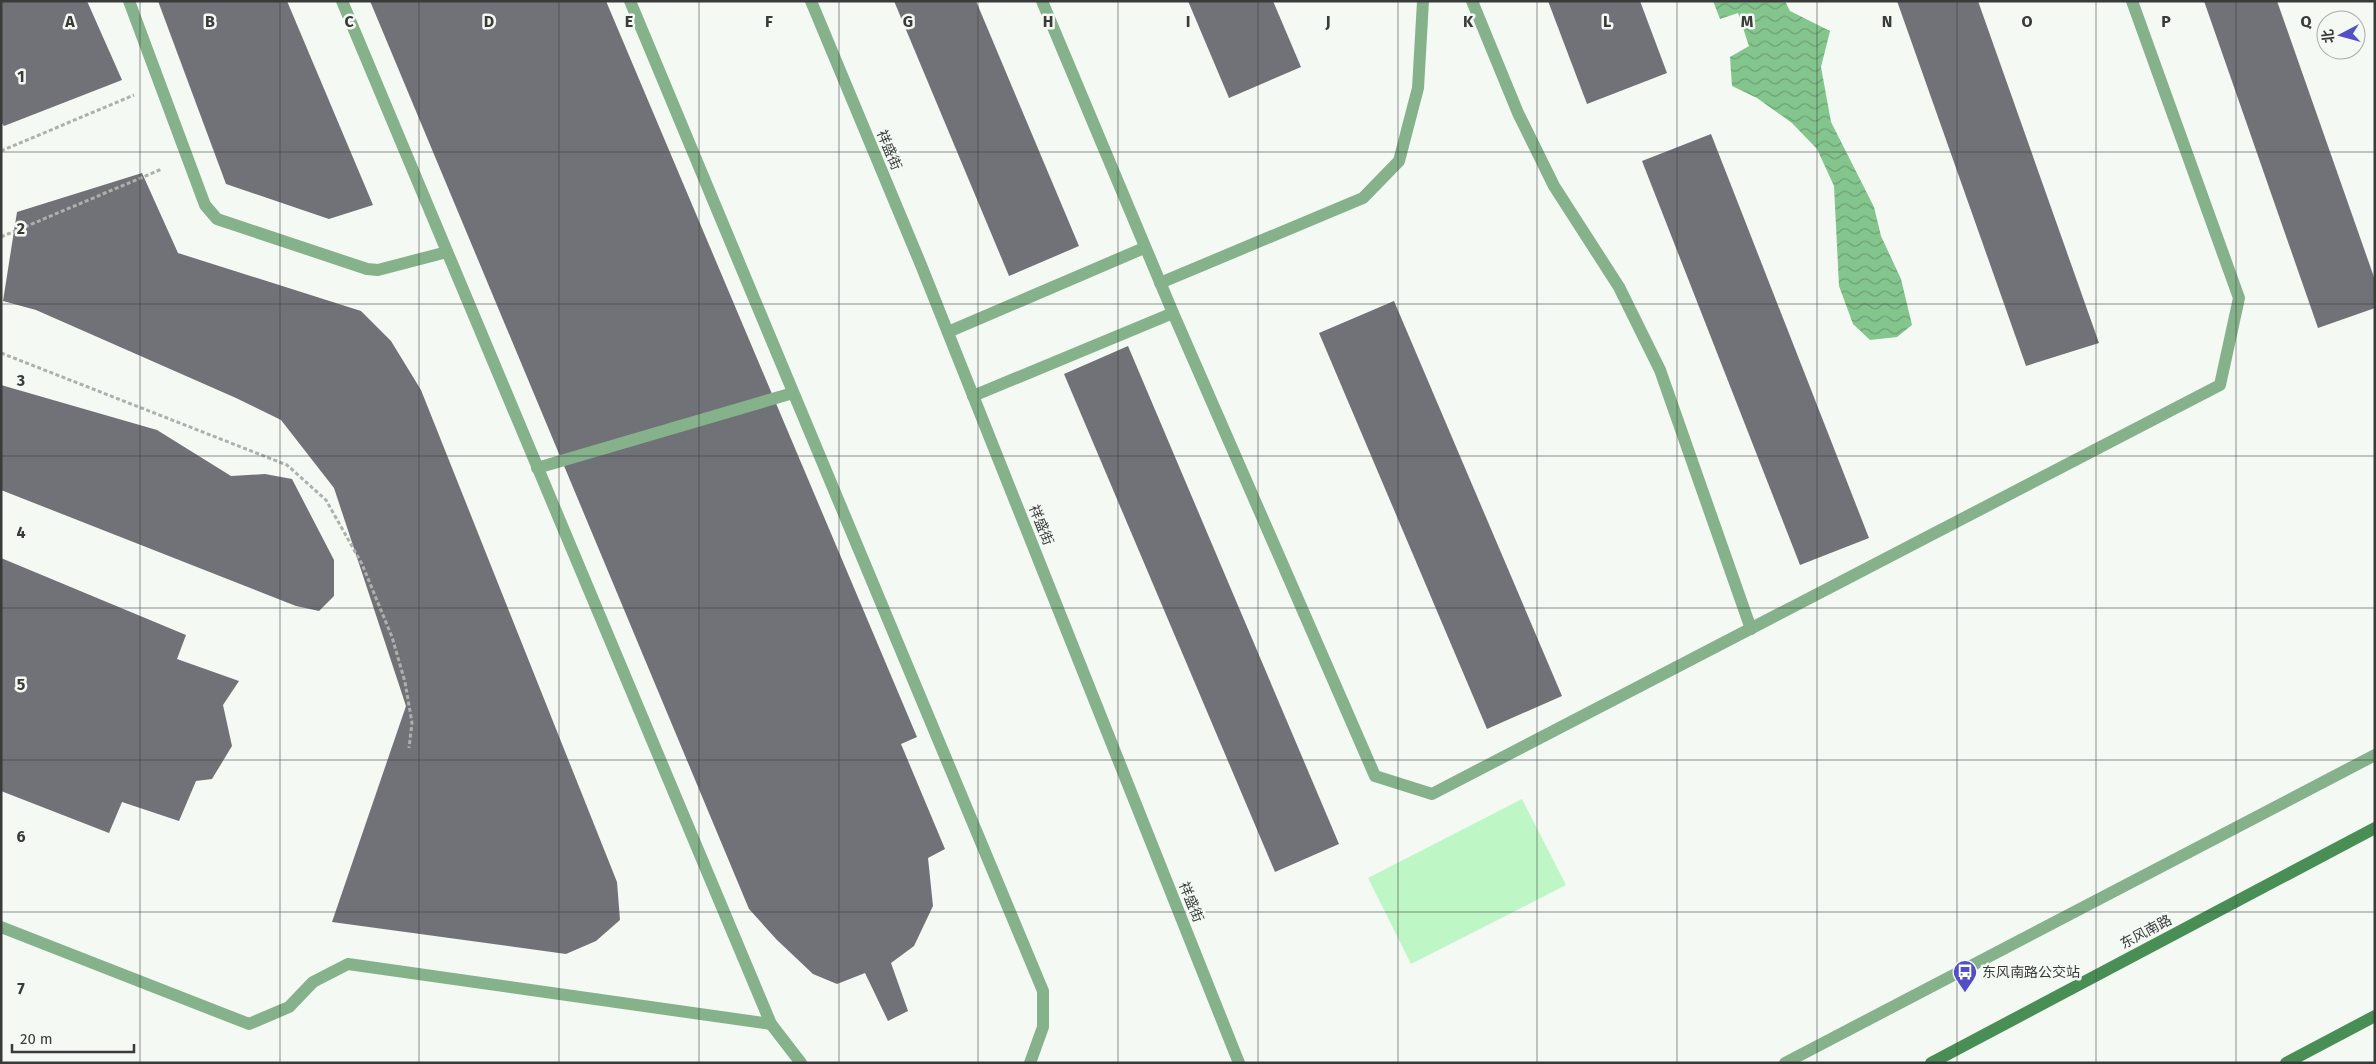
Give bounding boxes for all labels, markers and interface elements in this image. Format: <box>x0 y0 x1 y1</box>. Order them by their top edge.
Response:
north arrow <box>2316 10 2366 60</box>
text: A <box>64 12 75 31</box>
text: B <box>205 12 215 31</box>
text: C <box>344 12 354 31</box>
text: D <box>484 12 494 31</box>
text: E <box>625 12 633 31</box>
text: F <box>765 12 773 31</box>
text: G <box>903 12 913 31</box>
text: H <box>1043 12 1053 31</box>
text: I <box>1186 12 1190 31</box>
text: J <box>1324 12 1331 31</box>
text: K <box>1463 12 1474 31</box>
text: L <box>1603 12 1611 31</box>
text: M <box>1741 12 1754 31</box>
text: N <box>1882 12 1892 31</box>
text: O <box>2021 12 2033 31</box>
text: P <box>2161 12 2171 31</box>
text: Q <box>2300 12 2312 31</box>
text: 北 <box>2319 28 2338 44</box>
text: 1 <box>17 67 25 86</box>
street label: 祥盛街 <box>873 127 905 173</box>
text: 2 <box>17 219 25 238</box>
text: 3 <box>16 371 25 390</box>
street label: 祥盛街 <box>1025 502 1057 548</box>
text: 4 <box>16 523 26 542</box>
text: 5 <box>17 675 26 694</box>
text: 6 <box>16 827 26 846</box>
street label: 祥盛街 <box>1175 879 1207 925</box>
street label: 东风南路 <box>2117 911 2175 953</box>
bus stop icon: 东风南路公交站 <box>1952 959 1978 993</box>
place label: 东风南路公交站 <box>1982 964 2080 981</box>
text: 7 <box>17 979 25 998</box>
scale bar <box>12 1022 135 1054</box>
text: 20 m <box>20 1030 53 1048</box>

